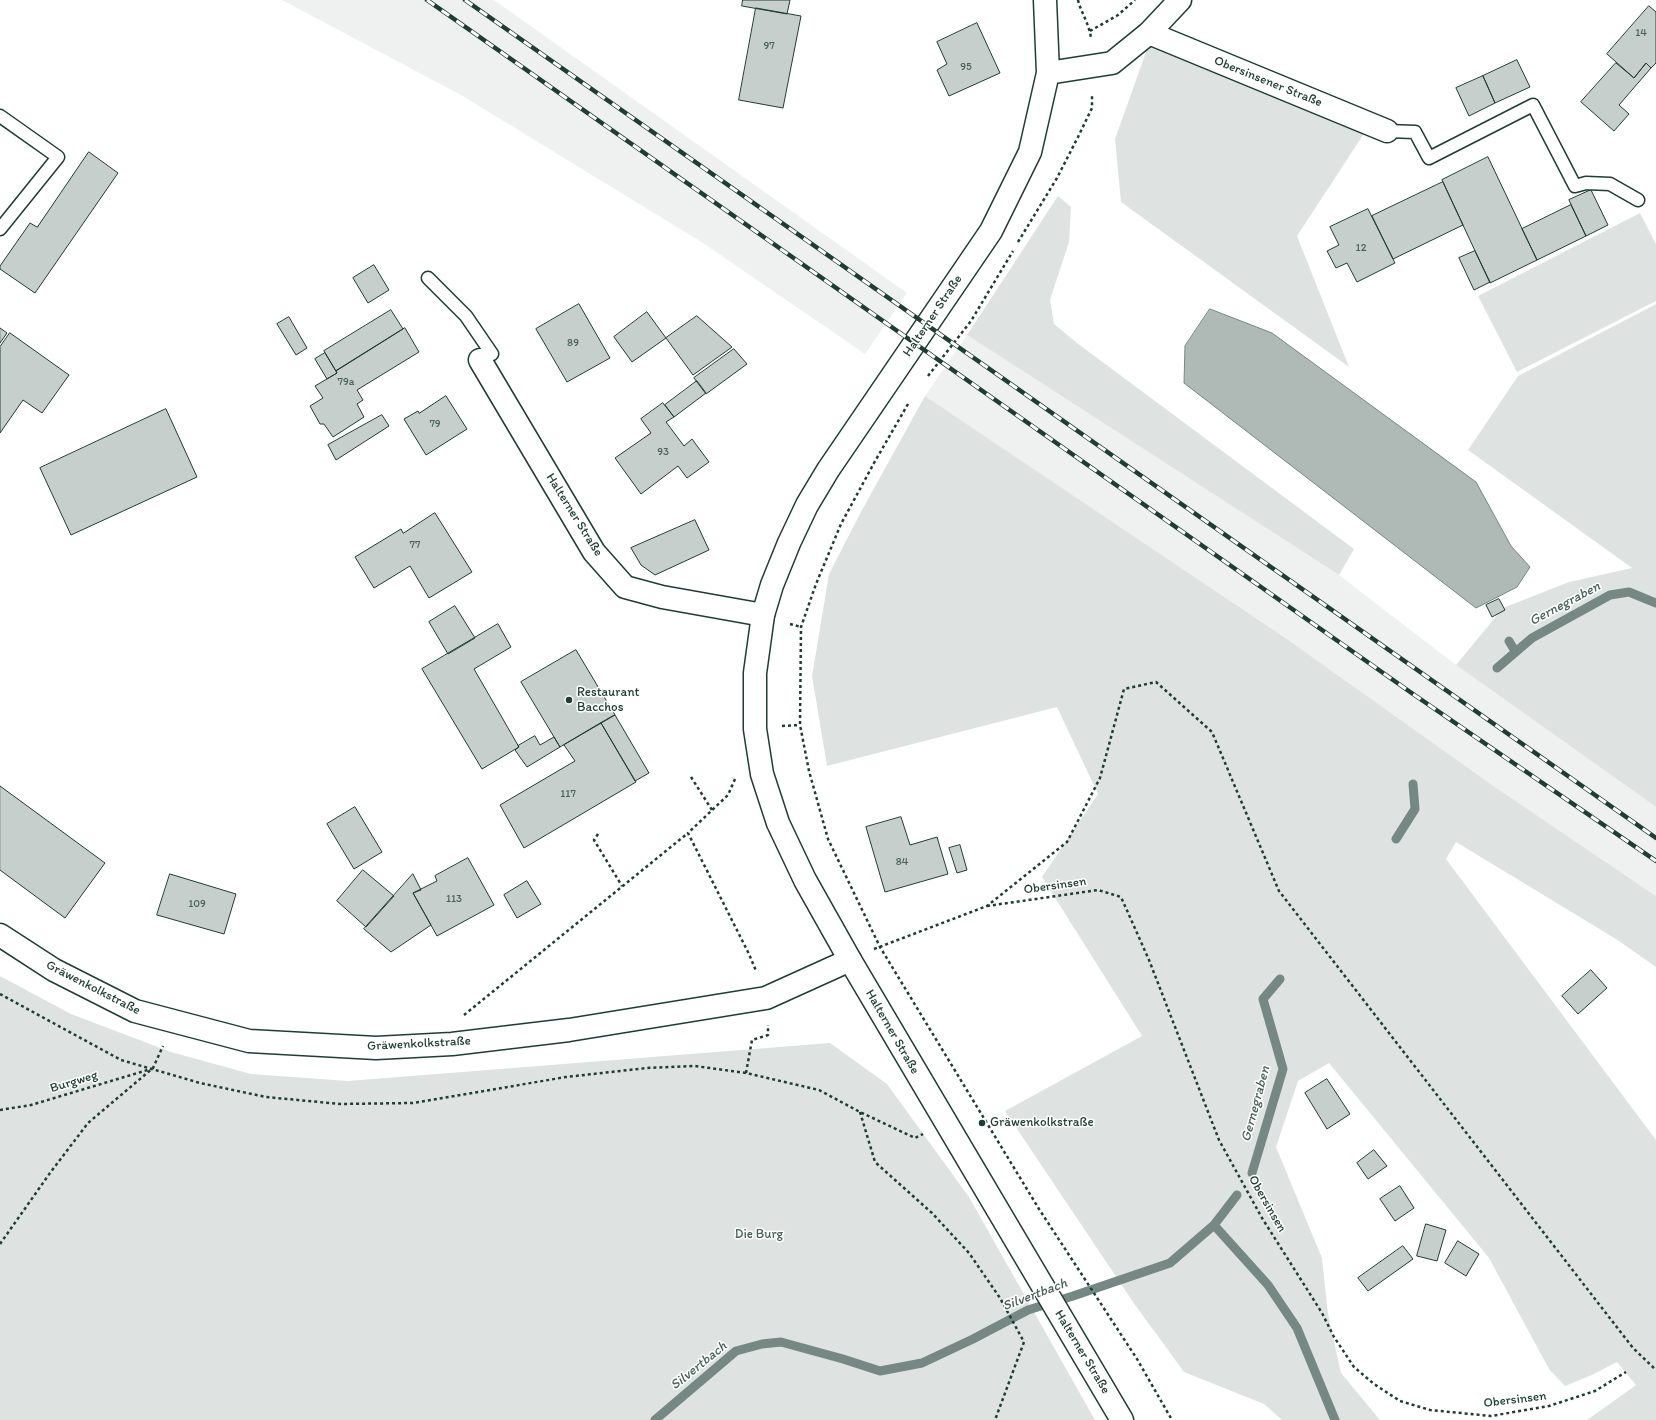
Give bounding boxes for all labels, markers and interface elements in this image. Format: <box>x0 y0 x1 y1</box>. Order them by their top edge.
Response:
house number: 14 <box>1635 26 1647 40</box>
house number: 97 <box>763 39 775 53</box>
street label: Obersinsener Straße <box>1212 53 1324 111</box>
house number: 95 <box>960 60 972 74</box>
house number: 12 <box>1356 241 1366 255</box>
street label: Halterner Straße <box>900 272 966 360</box>
house number: 89 <box>567 336 579 350</box>
house number: 79a <box>338 375 354 389</box>
house number: 79 <box>429 417 441 431</box>
house number: 93 <box>657 445 669 459</box>
street label: Halterner Straße <box>542 471 606 559</box>
house number: 77 <box>410 538 420 552</box>
water label: Gernegraben <box>1527 578 1603 630</box>
place label: Restaurant Bacchos <box>577 685 639 716</box>
marker: Restaurant Bacchos <box>564 695 574 705</box>
house number: 117 <box>560 787 576 801</box>
house number: 84 <box>896 855 908 869</box>
street label: Obersinsen <box>1023 874 1087 898</box>
house number: 113 <box>446 892 462 906</box>
house number: 109 <box>188 897 206 911</box>
street label: Gräwenkolkstraße <box>43 957 143 1019</box>
street label: Halterner Straße <box>861 987 923 1077</box>
street label: Gräwenkolkstraße <box>367 1033 471 1055</box>
water label: Gernegraben <box>1238 1064 1274 1144</box>
street label: Burgweg <box>48 1067 100 1097</box>
place label: Gräwenkolkstraße <box>990 1115 1094 1131</box>
marker: Gräwenkolkstraße <box>977 1118 987 1128</box>
street label: Obersinsen <box>1244 1173 1290 1235</box>
park label: Die Burg <box>735 1227 783 1243</box>
water label: Silvertbach <box>1000 1275 1070 1315</box>
street label: Halterner Straße <box>1051 1307 1113 1397</box>
water label: Silvertbach <box>667 1338 731 1394</box>
street label: Obersinsen <box>1483 1388 1547 1412</box>

